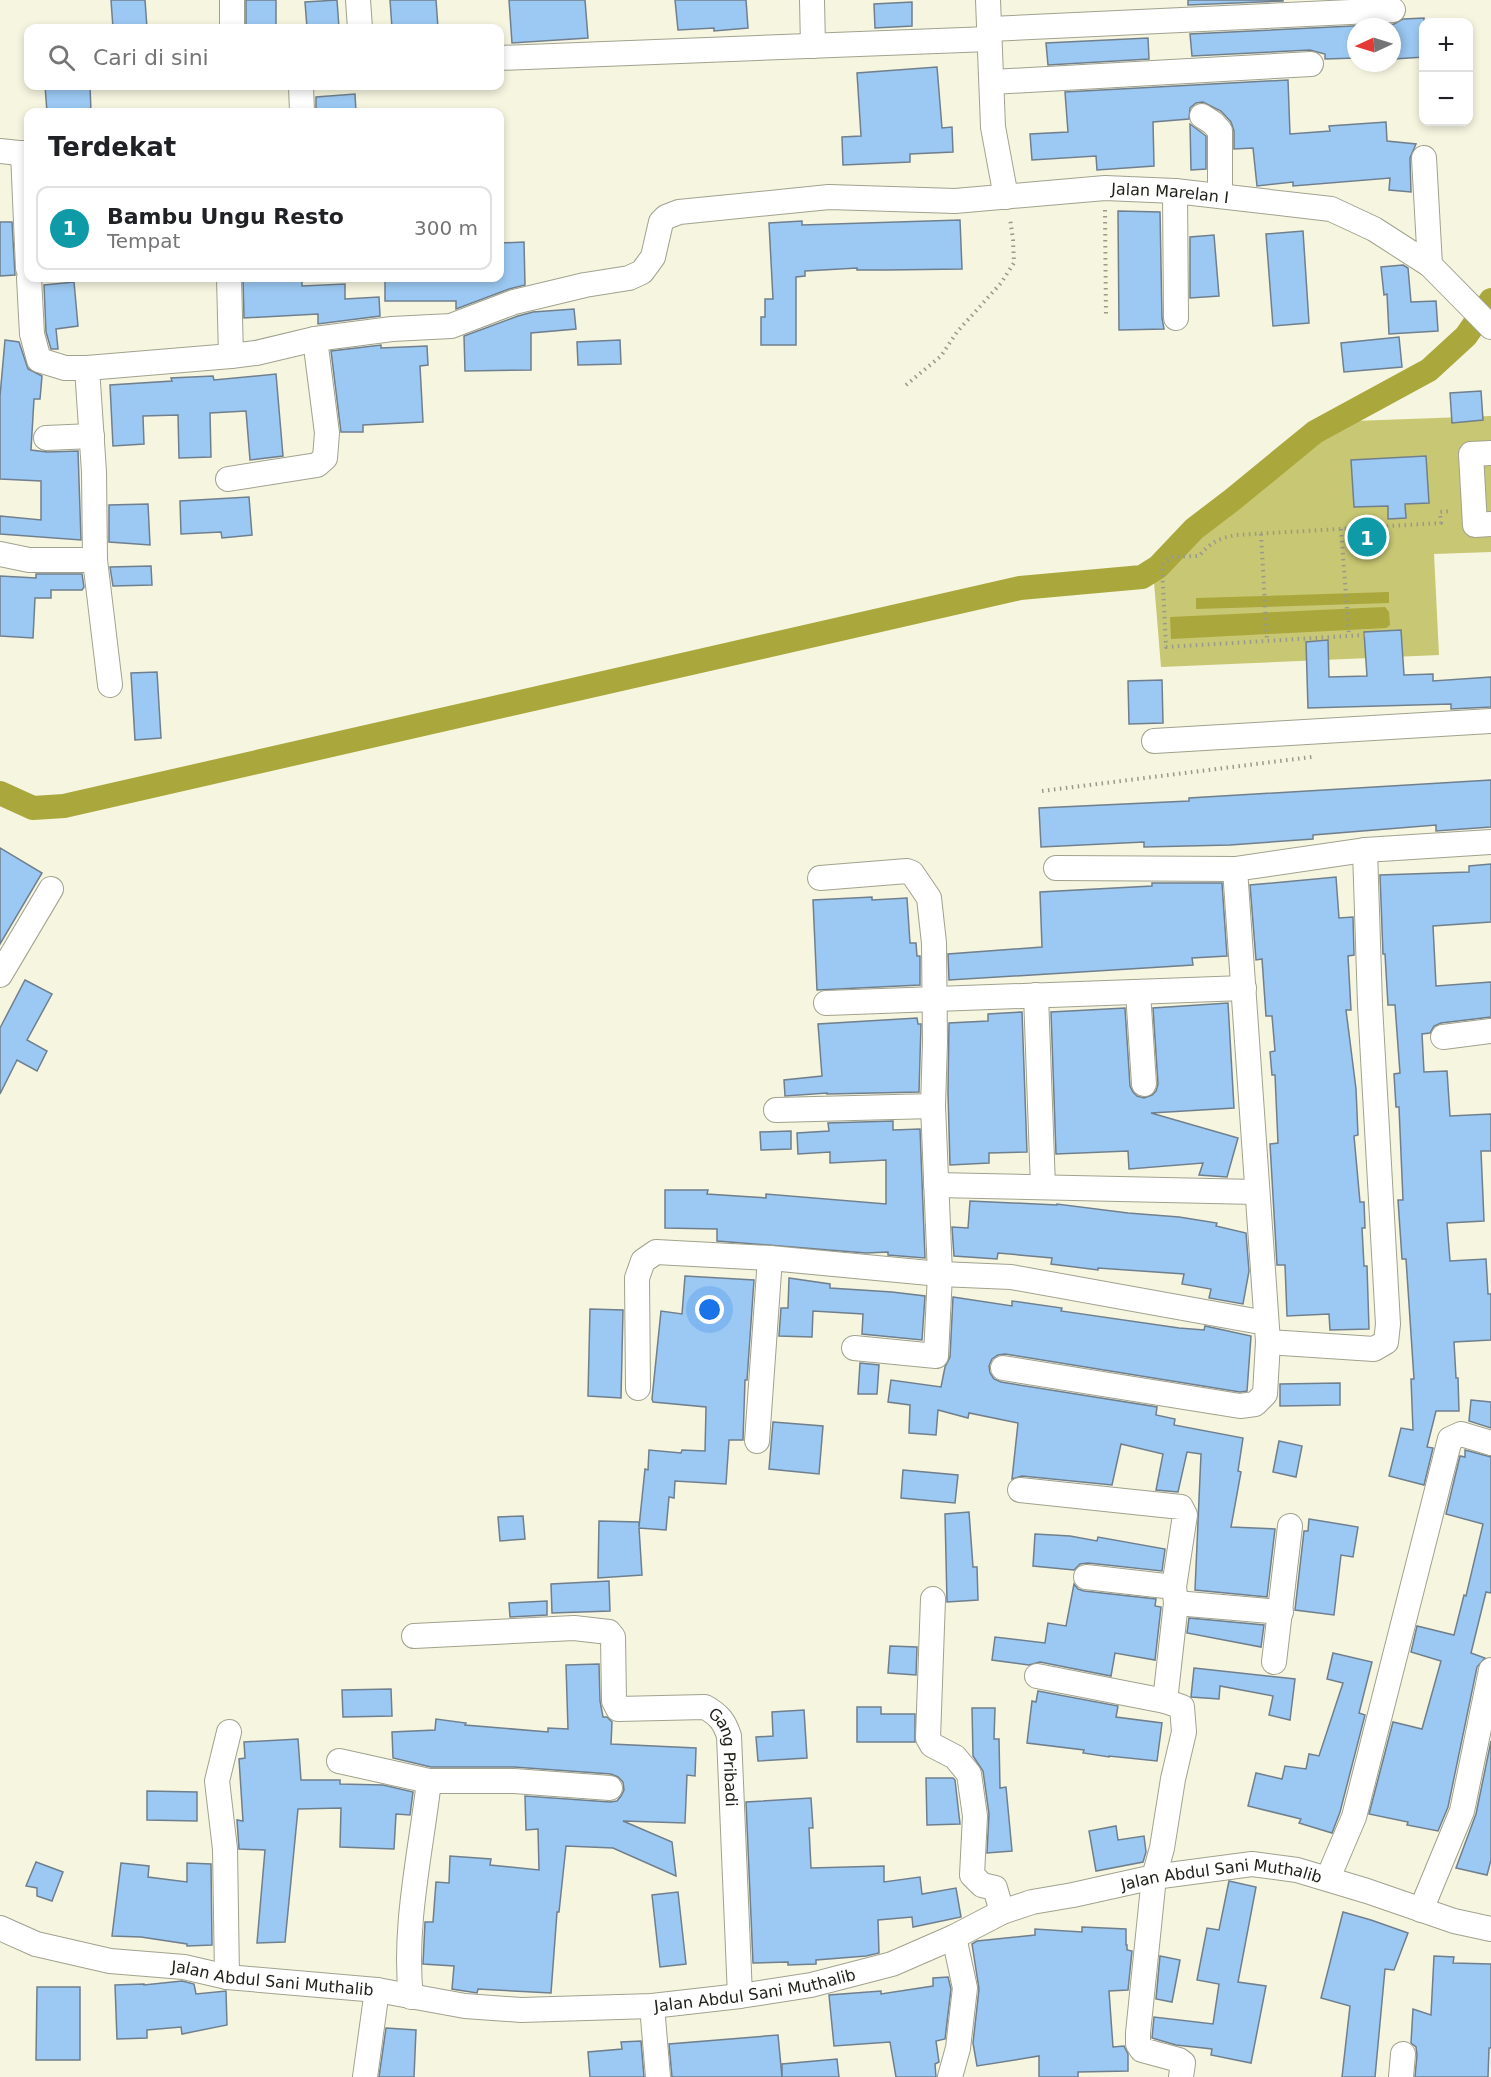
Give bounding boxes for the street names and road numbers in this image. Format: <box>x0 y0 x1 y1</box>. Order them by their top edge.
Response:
street label: Jalan Marelan I <box>1110 179 1230 207</box>
street label: Gang Pribadi <box>705 1704 741 1807</box>
street label: Jalan Abdul Sani Muthalib <box>1118 1855 1324 1894</box>
street label: Jalan Abdul Sani Muthalib <box>170 1957 374 2000</box>
street label: Jalan Abdul Sani Muthalib <box>652 1965 858 2016</box>

